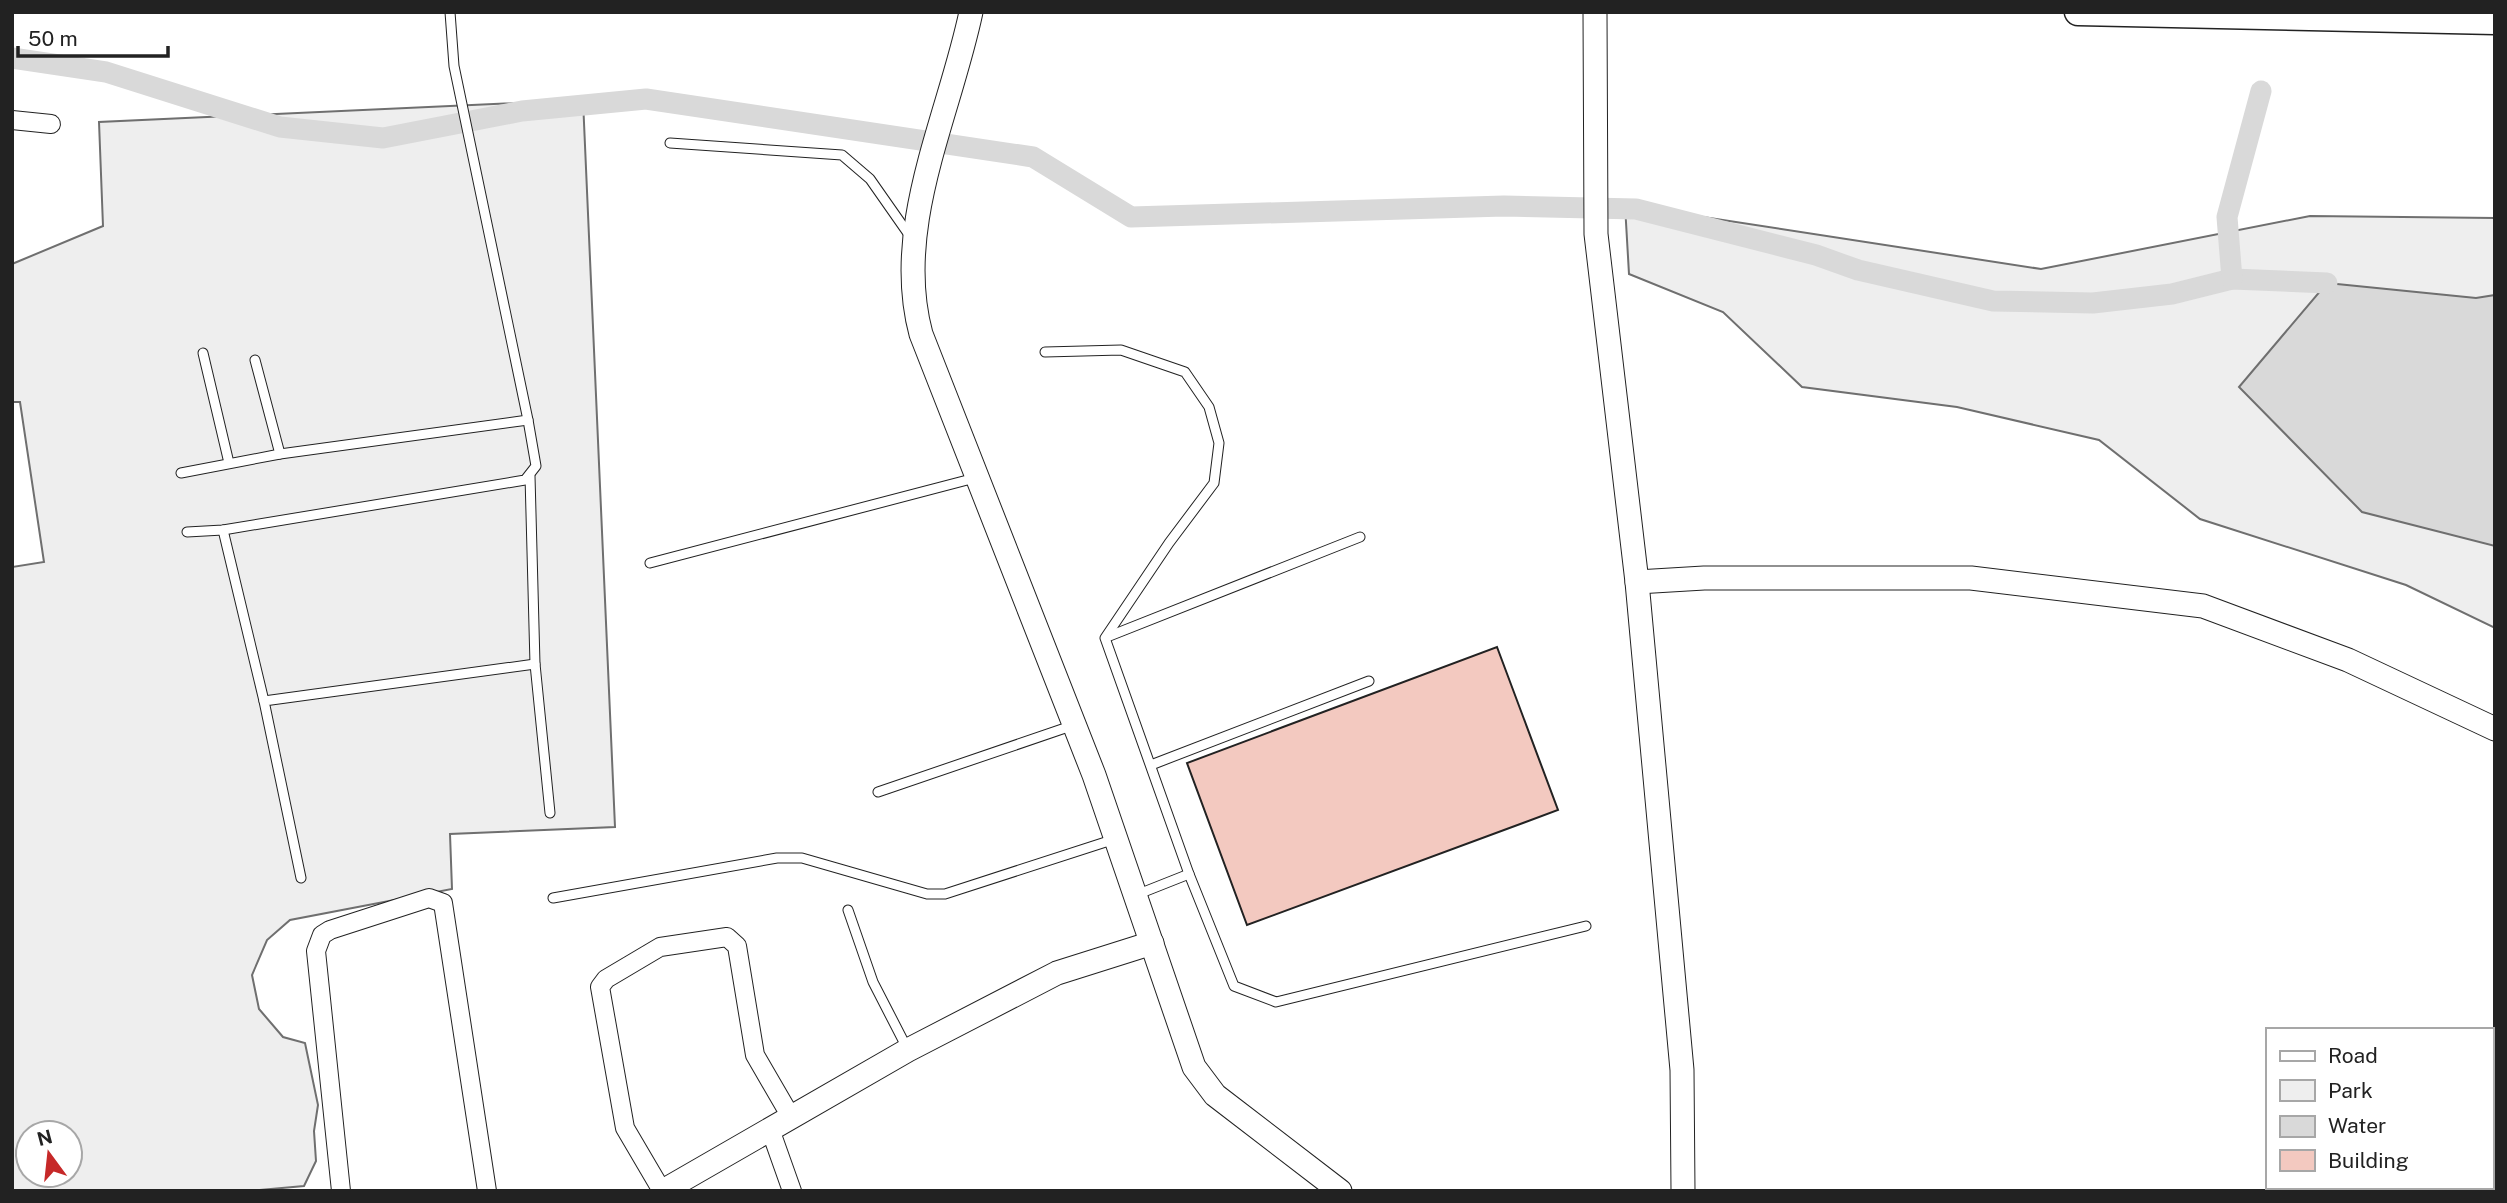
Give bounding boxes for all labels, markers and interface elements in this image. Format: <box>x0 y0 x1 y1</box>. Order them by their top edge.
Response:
scale bar <box>18 14 168 58</box>
text: 50 m <box>28 26 78 51</box>
legend <box>2266 1028 2493 1189</box>
text: Road <box>2328 1043 2378 1068</box>
text: Park <box>2328 1078 2373 1103</box>
text: Water <box>2328 1113 2386 1138</box>
north arrow <box>14 1119 84 1189</box>
text: N <box>35 1125 55 1150</box>
text: Building <box>2328 1148 2409 1173</box>

